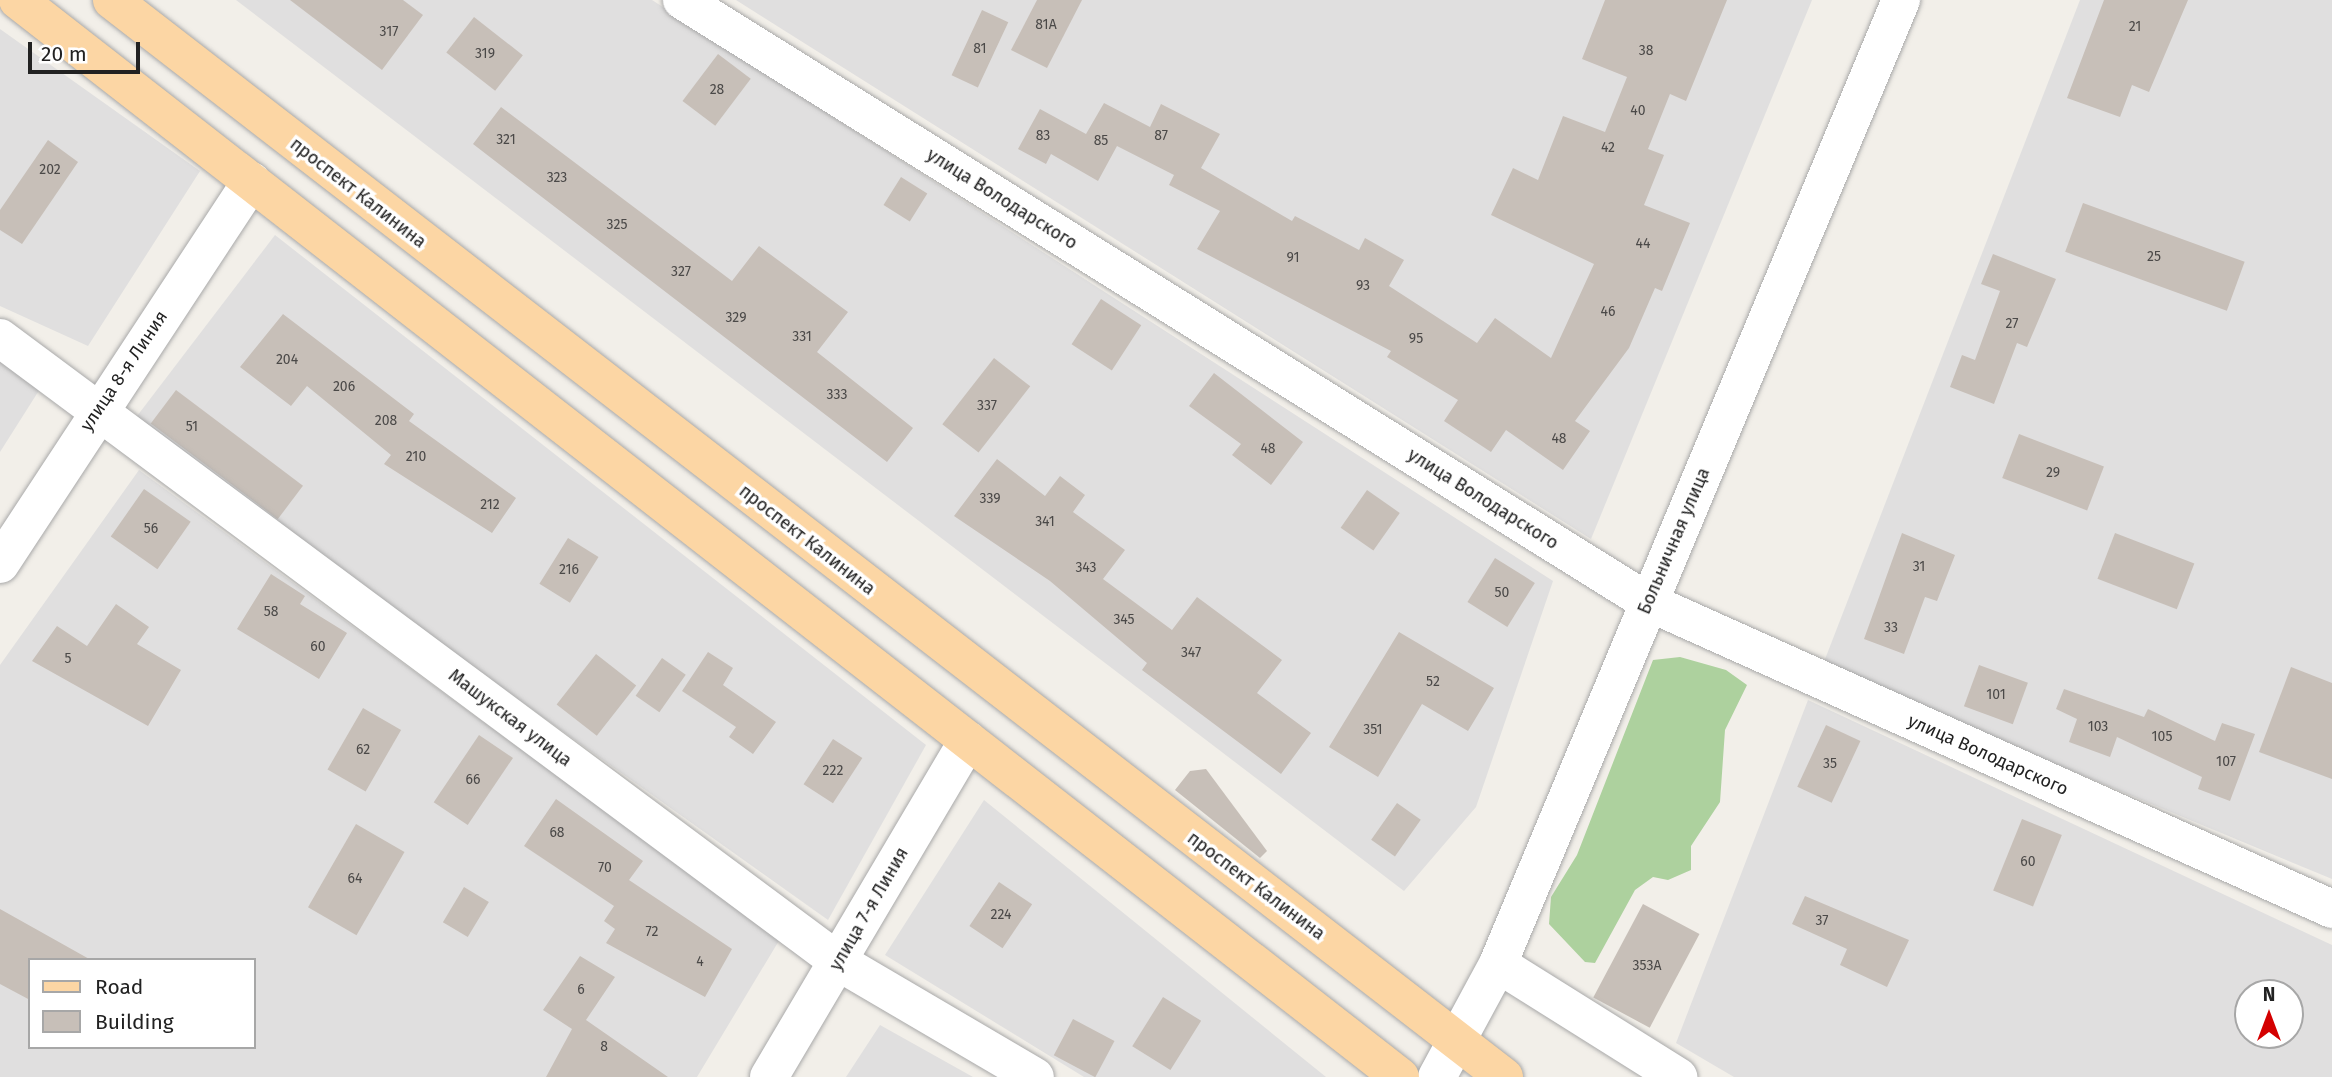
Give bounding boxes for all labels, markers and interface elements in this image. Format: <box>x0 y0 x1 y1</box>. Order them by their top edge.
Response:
house number: 81А <box>1035 17 1057 33</box>
house number: 21 <box>2129 19 2141 35</box>
house number: 317 <box>380 24 398 40</box>
scale bar <box>32 28 144 72</box>
text: 20 m <box>41 41 87 67</box>
house number: 81 <box>973 41 987 57</box>
house number: 38 <box>1639 43 1653 59</box>
house number: 319 <box>475 46 495 62</box>
house number: 28 <box>710 82 724 98</box>
house number: 40 <box>1630 103 1646 119</box>
house number: 83 <box>1036 128 1050 144</box>
house number: 87 <box>1154 128 1168 144</box>
house number: 321 <box>496 132 516 148</box>
street label: проспект Калинина <box>286 133 430 253</box>
house number: 85 <box>1094 133 1108 149</box>
house number: 42 <box>1601 140 1615 156</box>
street label: улица Володарского <box>923 144 1081 254</box>
house number: 202 <box>39 162 61 178</box>
house number: 323 <box>547 170 567 186</box>
house number: 325 <box>607 217 627 233</box>
house number: 44 <box>1636 236 1650 252</box>
house number: 25 <box>2147 249 2161 265</box>
house number: 91 <box>1286 250 1300 266</box>
house number: 327 <box>671 264 691 280</box>
house number: 93 <box>1356 278 1370 294</box>
house number: 46 <box>1601 304 1615 320</box>
street label: улица 8-я Линия <box>76 307 172 435</box>
house number: 329 <box>726 310 746 326</box>
house number: 27 <box>2005 316 2019 332</box>
house number: 331 <box>792 329 812 345</box>
house number: 95 <box>1409 331 1423 347</box>
house number: 204 <box>276 352 298 368</box>
house number: 206 <box>333 379 355 395</box>
house number: 333 <box>827 387 847 403</box>
house number: 337 <box>977 398 997 414</box>
house number: 208 <box>375 413 397 429</box>
house number: 51 <box>186 419 198 435</box>
house number: 48 <box>1551 431 1567 447</box>
house number: 48 <box>1260 441 1276 457</box>
street label: улица Володарского <box>1404 444 1562 554</box>
house number: 210 <box>406 449 426 465</box>
street label: Больничная улица <box>1633 464 1715 618</box>
house number: 29 <box>2046 465 2060 481</box>
street label: проспект Калинина <box>735 480 879 600</box>
house number: 339 <box>979 491 1001 507</box>
house number: 212 <box>480 497 500 513</box>
house number: 341 <box>1035 514 1055 530</box>
house number: 56 <box>144 521 158 537</box>
house number: 31 <box>1913 559 1925 575</box>
house number: 343 <box>1075 560 1097 576</box>
house number: 216 <box>559 562 579 578</box>
house number: 50 <box>1495 585 1509 601</box>
house number: 58 <box>264 604 278 620</box>
house number: 345 <box>1113 612 1135 628</box>
house number: 33 <box>1884 620 1898 636</box>
house number: 60 <box>310 639 326 655</box>
house number: 347 <box>1181 645 1201 661</box>
house number: 5 <box>64 651 72 667</box>
street label: Машукская улица <box>444 665 576 771</box>
house number: 52 <box>1426 674 1440 690</box>
house number: 101 <box>1986 687 2006 703</box>
street label: улица Володарского <box>1904 710 2072 800</box>
house number: 103 <box>2088 719 2108 735</box>
house number: 351 <box>1363 722 1383 738</box>
house number: 105 <box>2152 729 2172 745</box>
house number: 62 <box>356 742 370 758</box>
house number: 107 <box>2216 754 2236 770</box>
house number: 35 <box>1823 756 1837 772</box>
house number: 222 <box>823 763 843 779</box>
house number: 66 <box>466 772 480 788</box>
house number: 68 <box>549 825 565 841</box>
street label: проспект Калинина <box>1183 827 1329 945</box>
street label: улица 7-я Линия <box>825 844 913 974</box>
house number: 60 <box>2020 854 2036 870</box>
house number: 70 <box>598 860 612 876</box>
house number: 64 <box>348 871 362 887</box>
house number: 224 <box>991 907 1011 923</box>
house number: 37 <box>1815 913 1829 929</box>
house number: 72 <box>646 924 658 940</box>
house number: 4 <box>696 954 704 970</box>
legend <box>28 958 256 1049</box>
house number: 353А <box>1633 958 1661 974</box>
text: Road <box>95 974 143 1000</box>
north arrow <box>2234 979 2304 1049</box>
house number: 6 <box>577 982 585 998</box>
text: N <box>2263 983 2275 1006</box>
text: Building <box>95 1009 174 1035</box>
house number: 8 <box>600 1039 608 1055</box>

